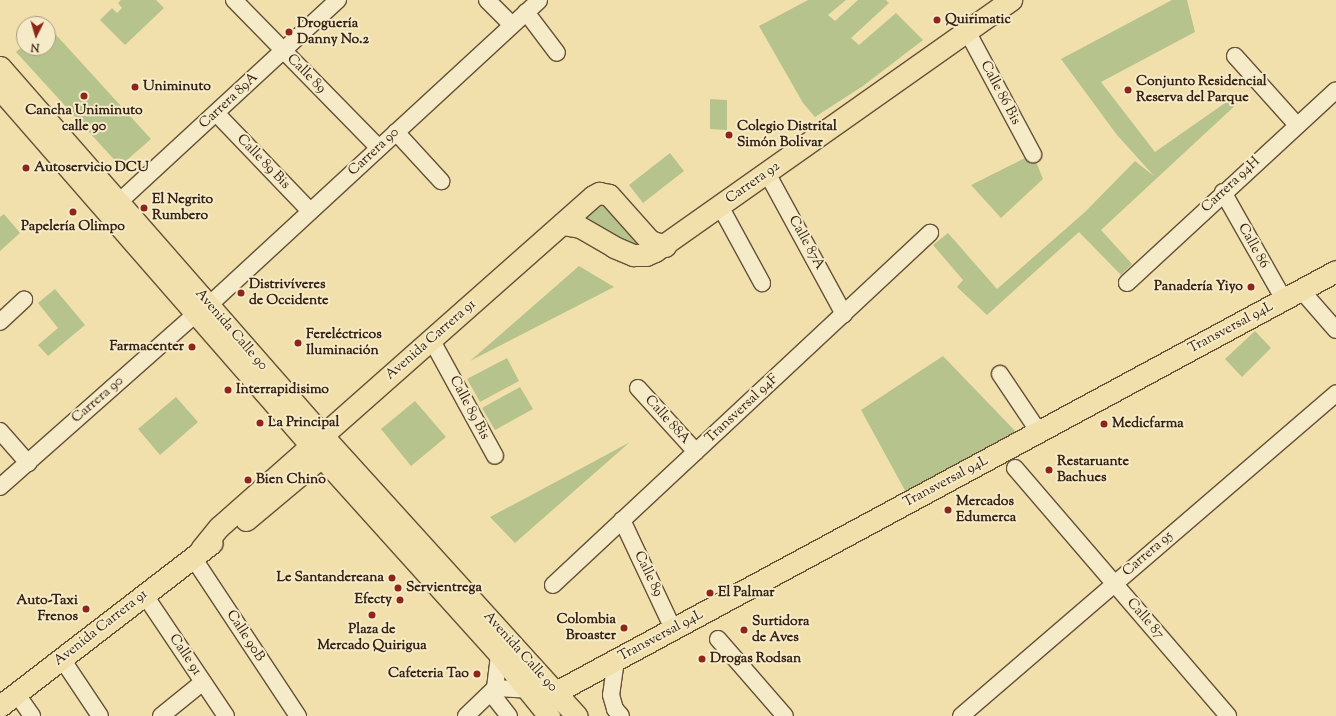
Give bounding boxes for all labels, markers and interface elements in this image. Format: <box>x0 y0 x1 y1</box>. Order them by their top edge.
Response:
place label: Quirimatic <box>945 12 1011 28</box>
marker: Quirimatic <box>932 15 942 25</box>
north arrow <box>16 16 56 56</box>
place label: Droguería Danny No.2 <box>297 16 369 48</box>
marker: Droguería Danny No.2 <box>284 27 294 37</box>
text: N <box>30 39 40 55</box>
street label: Calle 89 <box>283 51 329 97</box>
street label: Calle 86 Bis <box>976 58 1024 128</box>
street label: Carrera 89A <box>196 70 262 132</box>
place label: Conjunto Residencial Reserva del Parque <box>1136 74 1267 106</box>
place label: Uniminuto <box>143 79 211 95</box>
marker: Uniminuto <box>130 82 140 92</box>
marker: Conjunto Residencial Reserva del Parque <box>1123 85 1133 95</box>
marker: Cancha Uniminuto calle 90 <box>79 91 89 101</box>
place label: Cancha Uniminuto calle 90 <box>25 103 143 136</box>
place label: Colegio Distrital Simón Bolivar <box>737 119 837 152</box>
street label: Carrera 90 <box>345 124 403 180</box>
marker: Colegio Distrital Simón Bolivar <box>724 130 734 140</box>
street label: Calle 89 Bis <box>233 131 293 193</box>
street label: Carrera 94H <box>1198 154 1264 216</box>
street label: Carrera 92 <box>723 158 783 208</box>
place label: Autoservicio DCU <box>34 160 149 176</box>
marker: Autoservicio DCU <box>21 163 31 173</box>
place label: El Negrito Rumbero <box>152 192 213 224</box>
marker: El Negrito Rumbero <box>139 203 149 213</box>
marker: Papelería Olimpo <box>68 207 78 217</box>
street label: Calle 87A <box>784 213 828 273</box>
place label: Papelería Olimpo <box>21 219 125 235</box>
street label: Calle 86 <box>1234 221 1272 271</box>
place label: Distrivíveres de Occidente <box>249 277 329 310</box>
place label: Panadería Yiyo <box>1154 279 1243 295</box>
marker: Panadería Yiyo <box>1246 282 1256 292</box>
street label: Avenida Calle 90 <box>191 286 271 374</box>
marker: Distrivíveres de Occidente <box>236 288 246 298</box>
street label: Avenida Carrera 91 <box>382 296 480 384</box>
street label: Transversal 94L <box>1186 299 1276 357</box>
place label: Fereléctricos Iluminación <box>306 327 382 360</box>
marker: Fereléctricos Iluminación <box>293 338 303 348</box>
place label: Farmacenter <box>110 339 184 355</box>
marker: Farmacenter <box>187 342 197 352</box>
street label: Transversal 94F <box>702 371 782 447</box>
street label: Carrera 90 <box>69 373 127 427</box>
street label: Calle 89 Bis <box>445 373 493 443</box>
place label: Interrapidisimo <box>236 382 329 398</box>
marker: Interrapidisimo <box>223 385 233 395</box>
street label: Calle 88A <box>641 392 693 448</box>
place label: La Principal <box>268 415 339 431</box>
place label: Medicfarma <box>1112 416 1184 432</box>
marker: La Principal <box>255 418 265 428</box>
marker: Medicfarma <box>1099 419 1109 429</box>
street label: Transversal 94L <box>901 453 991 511</box>
place label: Restaruante Bachues <box>1057 454 1129 486</box>
marker: Restaruante Bachues <box>1044 465 1054 475</box>
place label: Bien Chino <box>256 472 326 488</box>
marker: Bien Chino <box>243 475 253 485</box>
place label: Mercados Edumerca <box>956 494 1016 526</box>
marker: Mercados Edumerca <box>943 505 953 515</box>
street label: Carrera 95 <box>1120 528 1176 580</box>
street label: Calle 89 <box>630 549 666 599</box>
place label: Le Santandereana <box>276 570 384 586</box>
marker: Le Santandereana <box>387 573 397 583</box>
place label: Servientrega <box>406 580 482 596</box>
marker: Servientrega <box>393 583 403 593</box>
place label: El Palmar <box>718 585 774 601</box>
street label: Avenida Carrera 91 <box>51 586 151 670</box>
marker: El Palmar <box>705 588 715 598</box>
place label: Efecty <box>354 592 392 608</box>
place label: Auto-Taxi Frenos <box>16 593 78 626</box>
marker: Efecty <box>395 595 405 605</box>
street label: Calle 87 <box>1123 595 1167 643</box>
marker: Auto-Taxi Frenos <box>81 604 91 614</box>
street label: Calle 90B <box>222 607 268 665</box>
street label: Transversal 94L <box>616 607 706 665</box>
street label: Avenida Calle 90 <box>479 608 561 696</box>
marker: Plaza de Mercado Quirigua <box>367 610 377 620</box>
place label: Colombia Broaster <box>557 612 616 644</box>
place label: Surtidora de Aves <box>752 614 809 646</box>
place label: Plaza de Mercado Quirigua <box>317 622 427 654</box>
marker: Colombia Broaster <box>619 623 629 633</box>
marker: Surtidora de Aves <box>739 625 749 635</box>
street label: Calle 91 <box>165 631 205 679</box>
place label: Drogas Rodsan <box>710 651 801 667</box>
marker: Drogas Rodsan <box>697 654 707 664</box>
place label: Cafeteria Tao <box>388 666 469 682</box>
marker: Cafeteria Tao <box>472 669 482 679</box>

